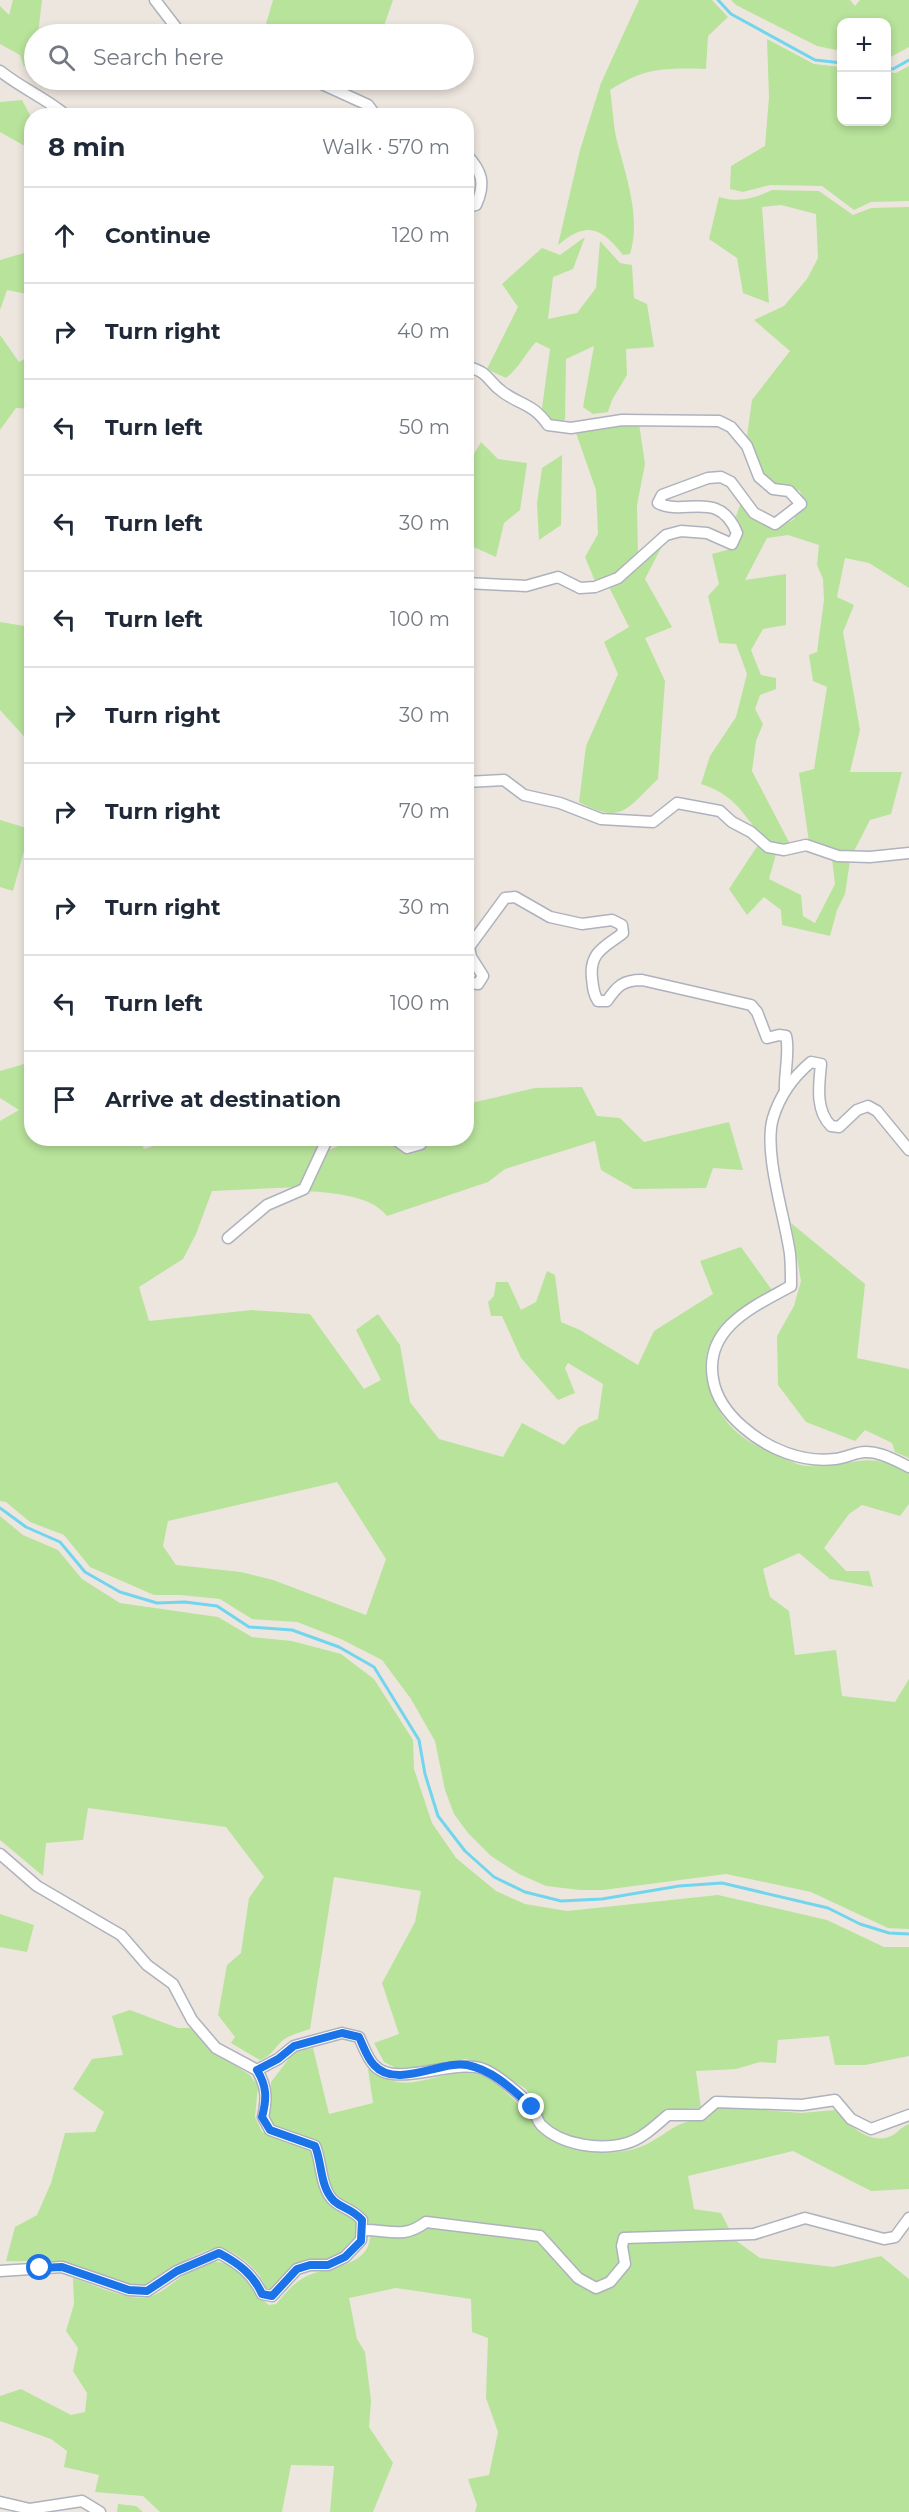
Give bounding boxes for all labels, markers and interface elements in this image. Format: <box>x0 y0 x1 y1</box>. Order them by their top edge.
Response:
map controls <box>837 18 891 126</box>
button: + <box>837 18 891 72</box>
search box <box>24 24 474 90</box>
icon: search <box>45 41 78 74</box>
text: Search here <box>93 44 224 71</box>
button: − <box>837 72 891 126</box>
text: 8 min <box>48 131 126 163</box>
text: Walk · 570 m <box>322 135 450 159</box>
icon: ahead <box>48 219 81 252</box>
text: Continue <box>105 222 211 249</box>
text: 120 m <box>392 223 450 247</box>
icon: right <box>48 315 81 348</box>
text: Turn right <box>105 318 220 345</box>
text: 40 m <box>397 319 450 343</box>
icon: left <box>48 411 81 444</box>
text: Turn left <box>105 414 203 441</box>
text: 50 m <box>399 415 450 439</box>
icon: left <box>48 507 81 540</box>
text: Turn left <box>105 510 203 537</box>
text: 30 m <box>399 511 450 535</box>
icon: left <box>48 603 81 636</box>
text: Turn left <box>105 606 203 633</box>
text: 100 m <box>390 607 450 631</box>
icon: right <box>48 699 81 732</box>
text: Turn right <box>105 702 220 729</box>
text: 30 m <box>399 703 450 727</box>
icon: right <box>48 795 81 828</box>
text: Turn right <box>105 798 220 825</box>
text: 70 m <box>399 799 450 823</box>
icon: right <box>48 891 81 924</box>
text: Turn right <box>105 894 220 921</box>
text: 30 m <box>399 895 450 919</box>
icon: left <box>48 987 81 1020</box>
text: Turn left <box>105 990 203 1017</box>
text: 100 m <box>390 991 450 1015</box>
icon: arrive <box>48 1083 81 1116</box>
text: Arrive at destination <box>105 1086 341 1113</box>
route end <box>518 2093 544 2119</box>
route start <box>26 2254 52 2280</box>

